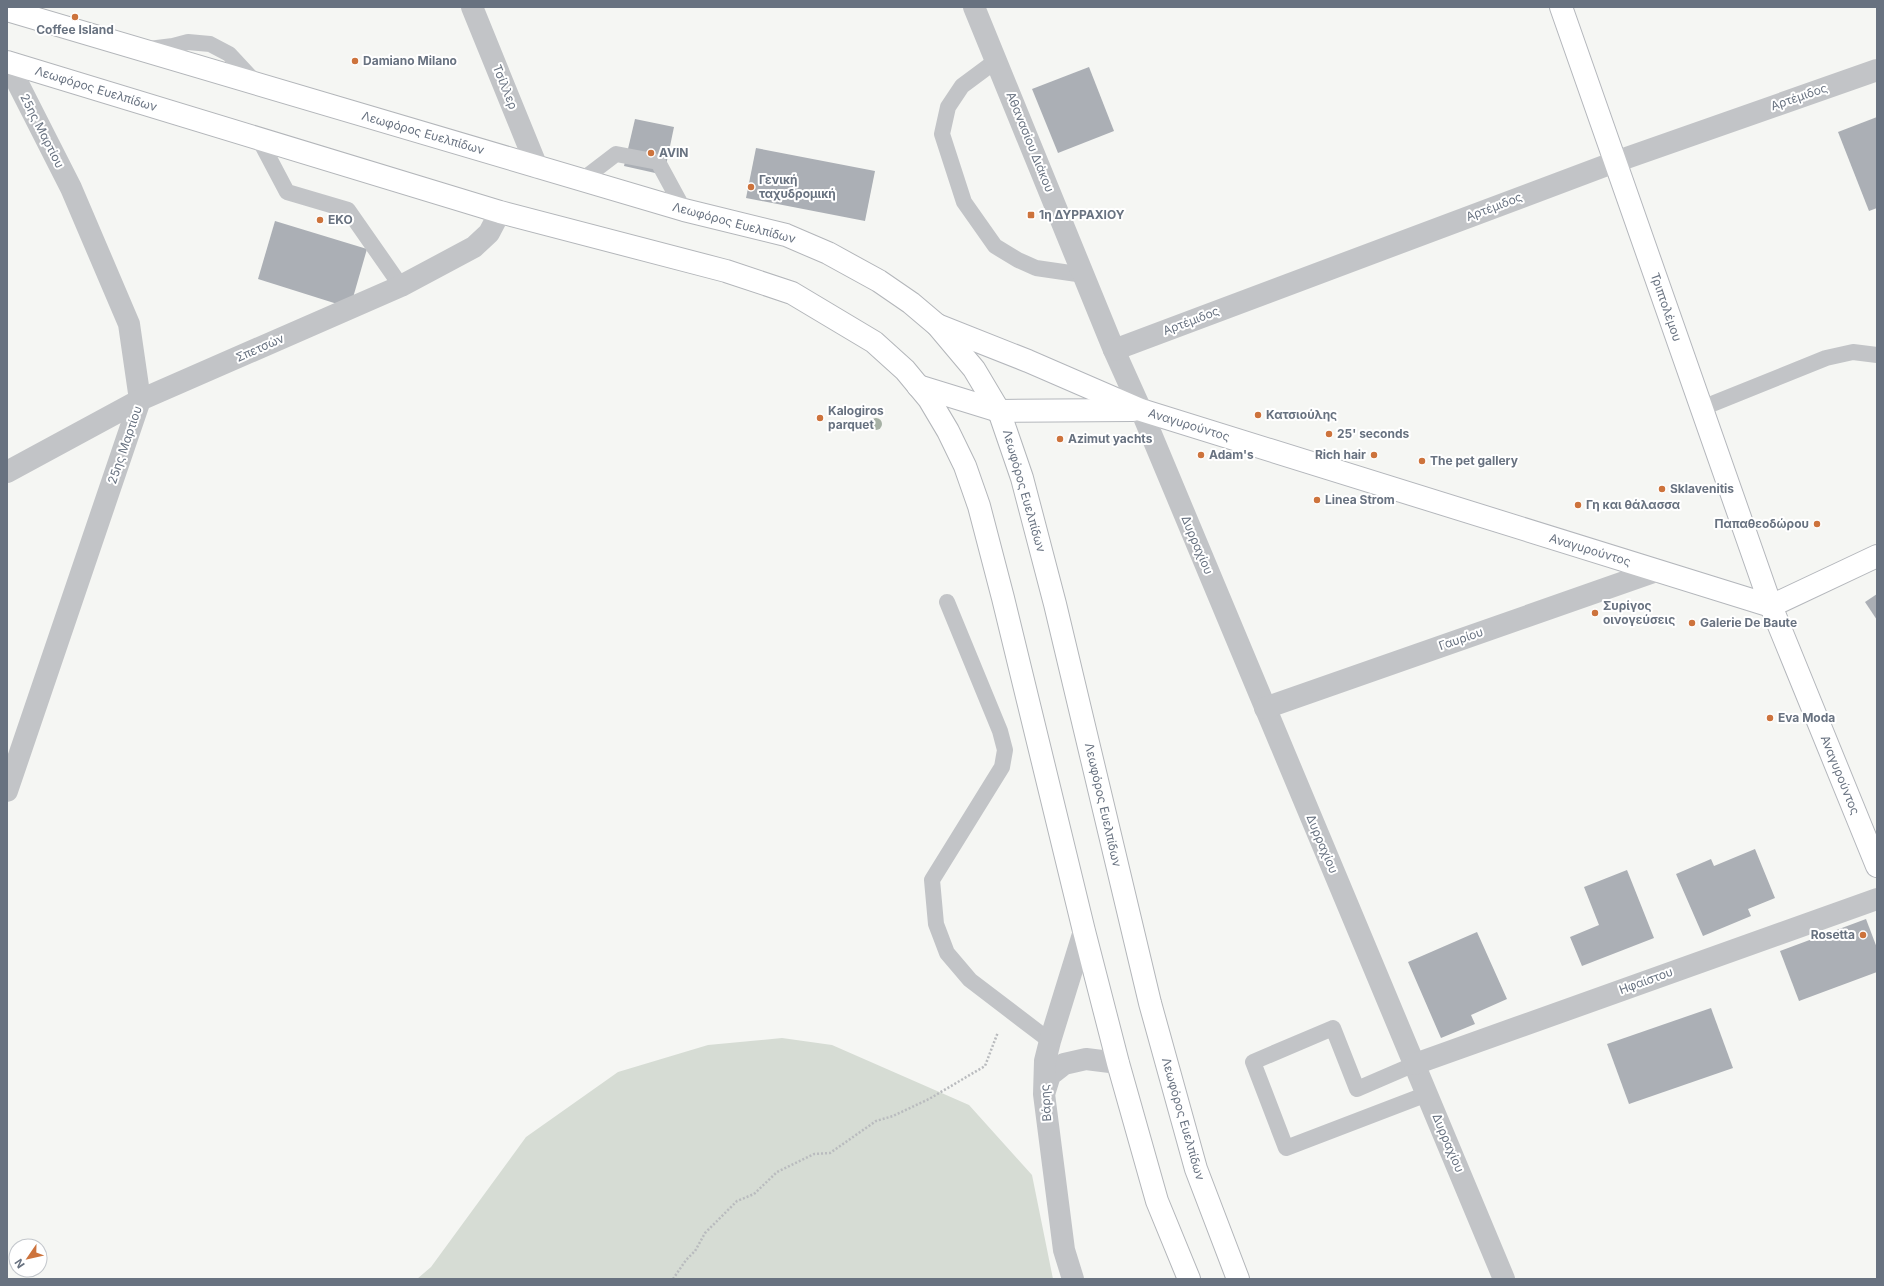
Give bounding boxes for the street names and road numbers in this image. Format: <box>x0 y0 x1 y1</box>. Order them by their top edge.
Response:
street label: Τσίλλερ <box>490 62 521 111</box>
street label: Λεωφόρος Ευελπίδων <box>33 63 159 114</box>
street label: Αρτέμιδος <box>1768 80 1829 113</box>
street label: Αθανασίου Διάκου <box>1003 89 1057 194</box>
street label: 25ης Μαρτίου <box>17 91 68 170</box>
street label: Λεωφόρος Ευελπίδων <box>360 108 486 157</box>
street label: Αρτέμιδος <box>1464 189 1524 224</box>
street label: Λεωφόρος Ευελπίδων <box>671 199 797 246</box>
street label: Τριπτολέμου <box>1648 271 1685 343</box>
street label: Αρτέμιδος <box>1161 303 1221 338</box>
street label: Σπετσών <box>233 330 286 365</box>
street label: 25ης Μαρτίου <box>104 404 145 486</box>
street label: Αναγυρούντος <box>1147 405 1232 444</box>
street label: Λεωφόρος Ευελπίδων <box>1000 428 1049 554</box>
street label: Δυρραχίου <box>1178 513 1217 576</box>
street label: Αναγυρούντος <box>1548 530 1633 569</box>
street label: Γαυρίου <box>1437 624 1485 653</box>
street label: Αναγυρούντος <box>1818 733 1863 817</box>
street label: Λεωφόρος Ευελπίδων <box>1082 741 1125 868</box>
street label: Δυρραχίου <box>1303 812 1342 875</box>
street label: Ηφαίστου <box>1617 964 1675 997</box>
street label: Λεωφόρος Ευελπίδων <box>1159 1056 1208 1182</box>
street label: Βάρης <box>1037 1084 1054 1122</box>
street label: Δυρραχίου <box>1429 1111 1468 1174</box>

